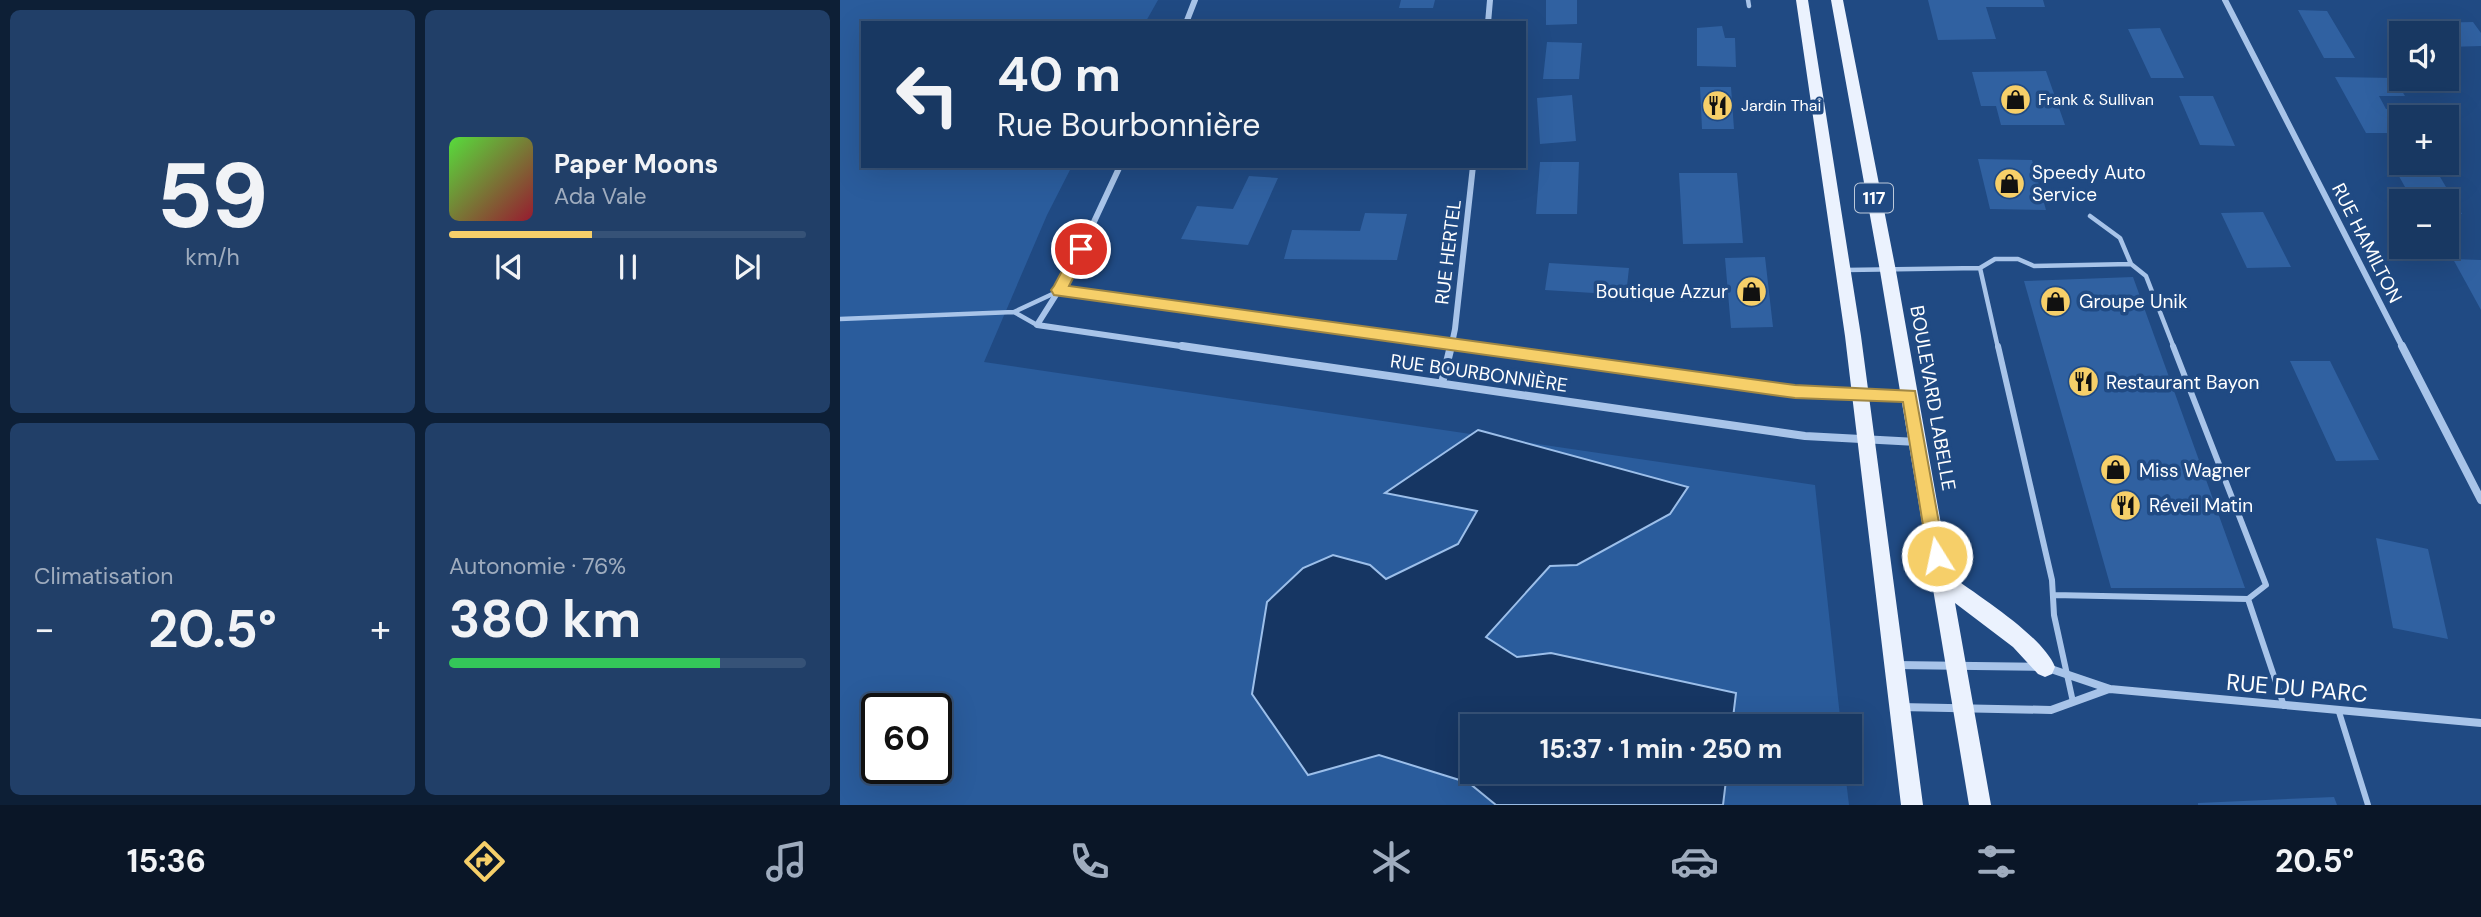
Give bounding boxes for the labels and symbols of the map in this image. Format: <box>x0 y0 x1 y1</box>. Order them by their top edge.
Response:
shop icon: Frank & Sullivan <box>1998 82 2032 116</box>
restaurant icon: Jardin Thai <box>1701 88 1735 122</box>
place label: Frank & Sullivan <box>2038 89 2154 110</box>
place label: Jardin Thai <box>1741 95 1821 116</box>
place label: Speedy Auto Service <box>2032 160 2146 207</box>
shop icon: Speedy Auto Service <box>1992 166 2026 200</box>
street label: RUE HAMILTON <box>2326 179 2408 307</box>
road number: 117 <box>1855 183 1893 212</box>
street label: RUE HERTEL <box>1429 198 1467 306</box>
pin <box>1051 219 1111 279</box>
shop icon: Boutique Azzur <box>1734 274 1768 308</box>
place label: Boutique Azzur <box>1596 279 1728 304</box>
shop icon: Groupe Unik <box>2039 284 2073 318</box>
place label: Groupe Unik <box>2079 289 2188 314</box>
street label: BOULEVARD LABELLE <box>1904 303 1962 493</box>
street label: RUE BOURBONNIÈRE <box>1389 348 1569 398</box>
restaurant icon: Restaurant Bayon <box>2066 365 2100 399</box>
place label: Restaurant Bayon <box>2106 370 2259 395</box>
shop icon: Miss Wagner <box>2099 453 2133 487</box>
place label: Miss Wagner <box>2139 458 2251 483</box>
restaurant icon: Réveil Matin <box>2109 488 2143 522</box>
place label: Réveil Matin <box>2149 493 2253 518</box>
position arrow <box>1900 519 1974 593</box>
street label: RUE DU PARC <box>2225 667 2369 709</box>
speed limit sign: 60 <box>861 693 952 784</box>

